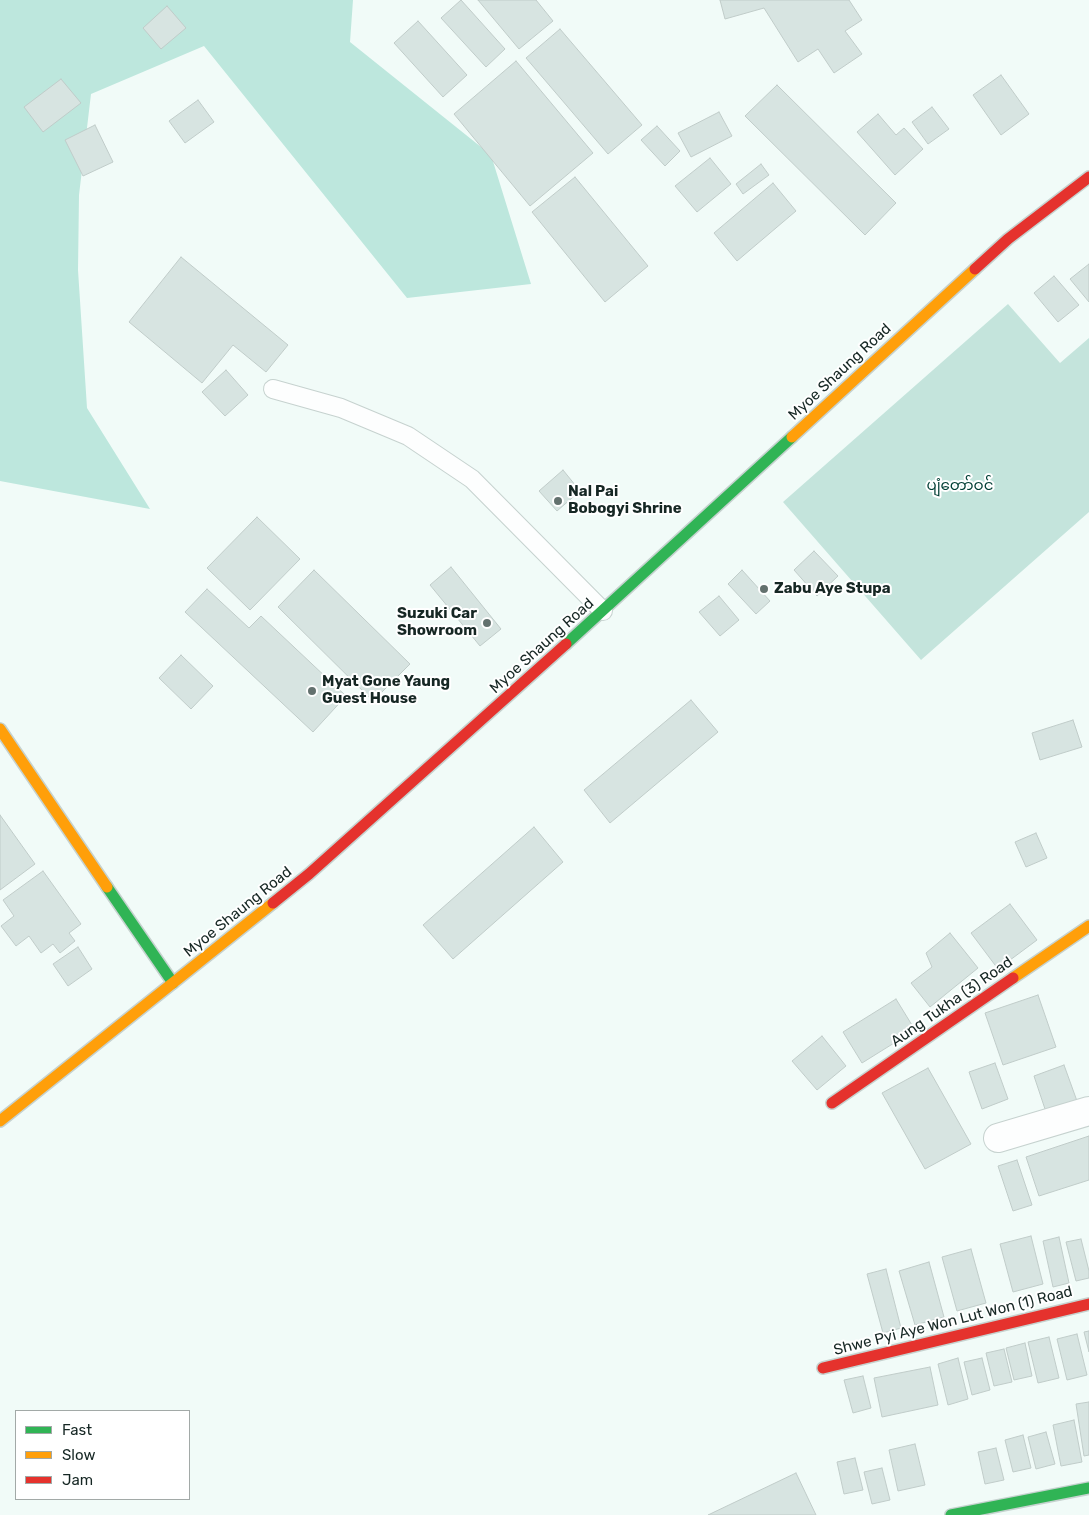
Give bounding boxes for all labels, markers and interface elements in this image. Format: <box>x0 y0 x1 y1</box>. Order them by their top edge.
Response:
street label: Myoe Shaung Road <box>785 320 895 424</box>
park label: ပျံတော်ဝင် <box>927 477 993 495</box>
place label: Nal Pai Bobogyi Shrine <box>568 483 682 518</box>
marker: Nal Pai Bobogyi Shrine <box>552 495 564 507</box>
place label: Zabu Aye Stupa <box>774 580 891 598</box>
marker: Zabu Aye Stupa <box>758 583 770 595</box>
street label: Myoe Shaung Road <box>486 595 598 697</box>
place label: Suzuki Car Showroom <box>397 605 477 640</box>
marker: Suzuki Car Showroom <box>481 617 493 629</box>
place label: Myat Gone Yaung Guest House <box>322 673 450 708</box>
marker: Myat Gone Yaung Guest House <box>306 685 318 697</box>
street label: Myoe Shaung Road <box>180 863 296 961</box>
street label: Aung Tukha (3) Road <box>888 953 1016 1051</box>
street label: Shwe Pyi Aye Won Lut Won (1) Road <box>832 1283 1074 1359</box>
legend <box>15 1410 190 1500</box>
text: Fast <box>62 1421 92 1439</box>
text: Slow <box>62 1446 95 1464</box>
text: Jam <box>62 1471 93 1489</box>

